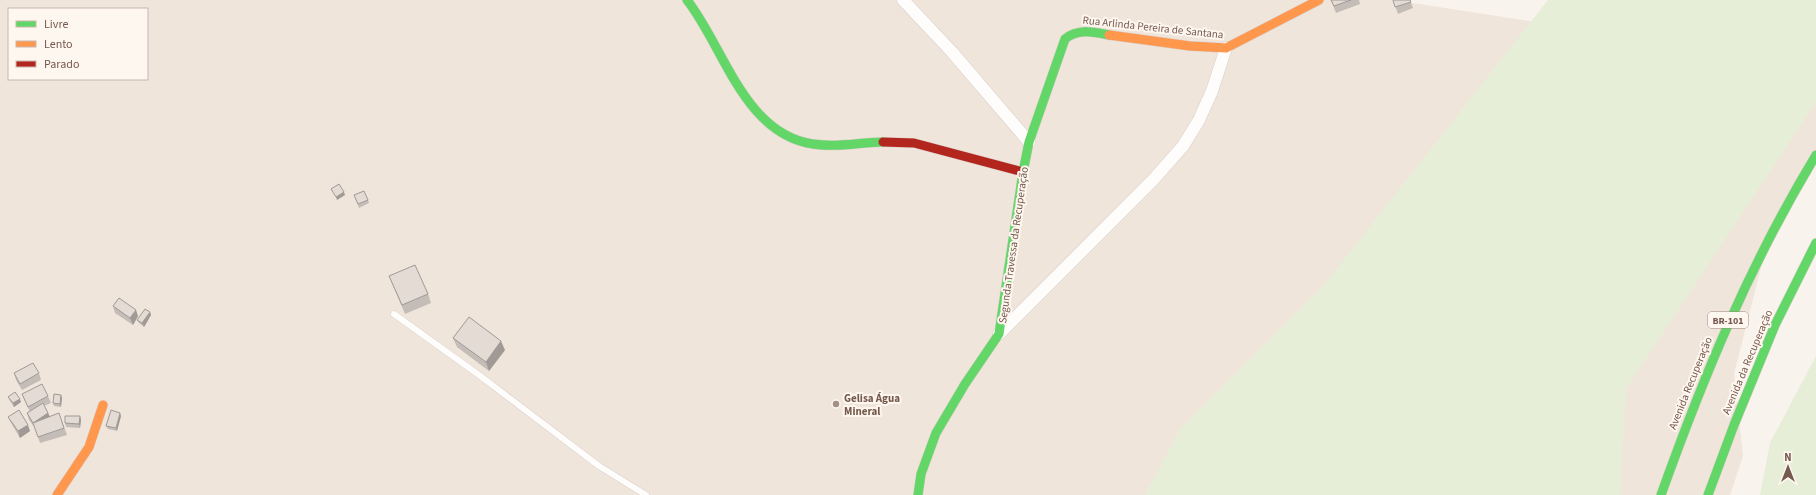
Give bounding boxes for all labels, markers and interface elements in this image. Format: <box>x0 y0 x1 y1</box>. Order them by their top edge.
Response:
legend <box>8 8 148 80</box>
street label: Rua Arlinda Pereira de Santana <box>1082 13 1224 42</box>
text: Livre <box>44 16 68 33</box>
text: Lento <box>44 36 73 53</box>
text: Parado <box>44 56 79 73</box>
street label: Segunda Travessa da Recuperação <box>995 166 1032 324</box>
street label: Avenida da Recuperação <box>1719 307 1776 417</box>
road number: BR-101 <box>1708 312 1748 328</box>
street label: Avenida Recuperação <box>1665 335 1716 432</box>
place label: Gelisa Água Mineral <box>844 391 900 419</box>
marker: Gelisa Água Mineral <box>831 399 841 409</box>
north arrow <box>1768 447 1808 487</box>
text: N <box>1784 450 1792 465</box>

